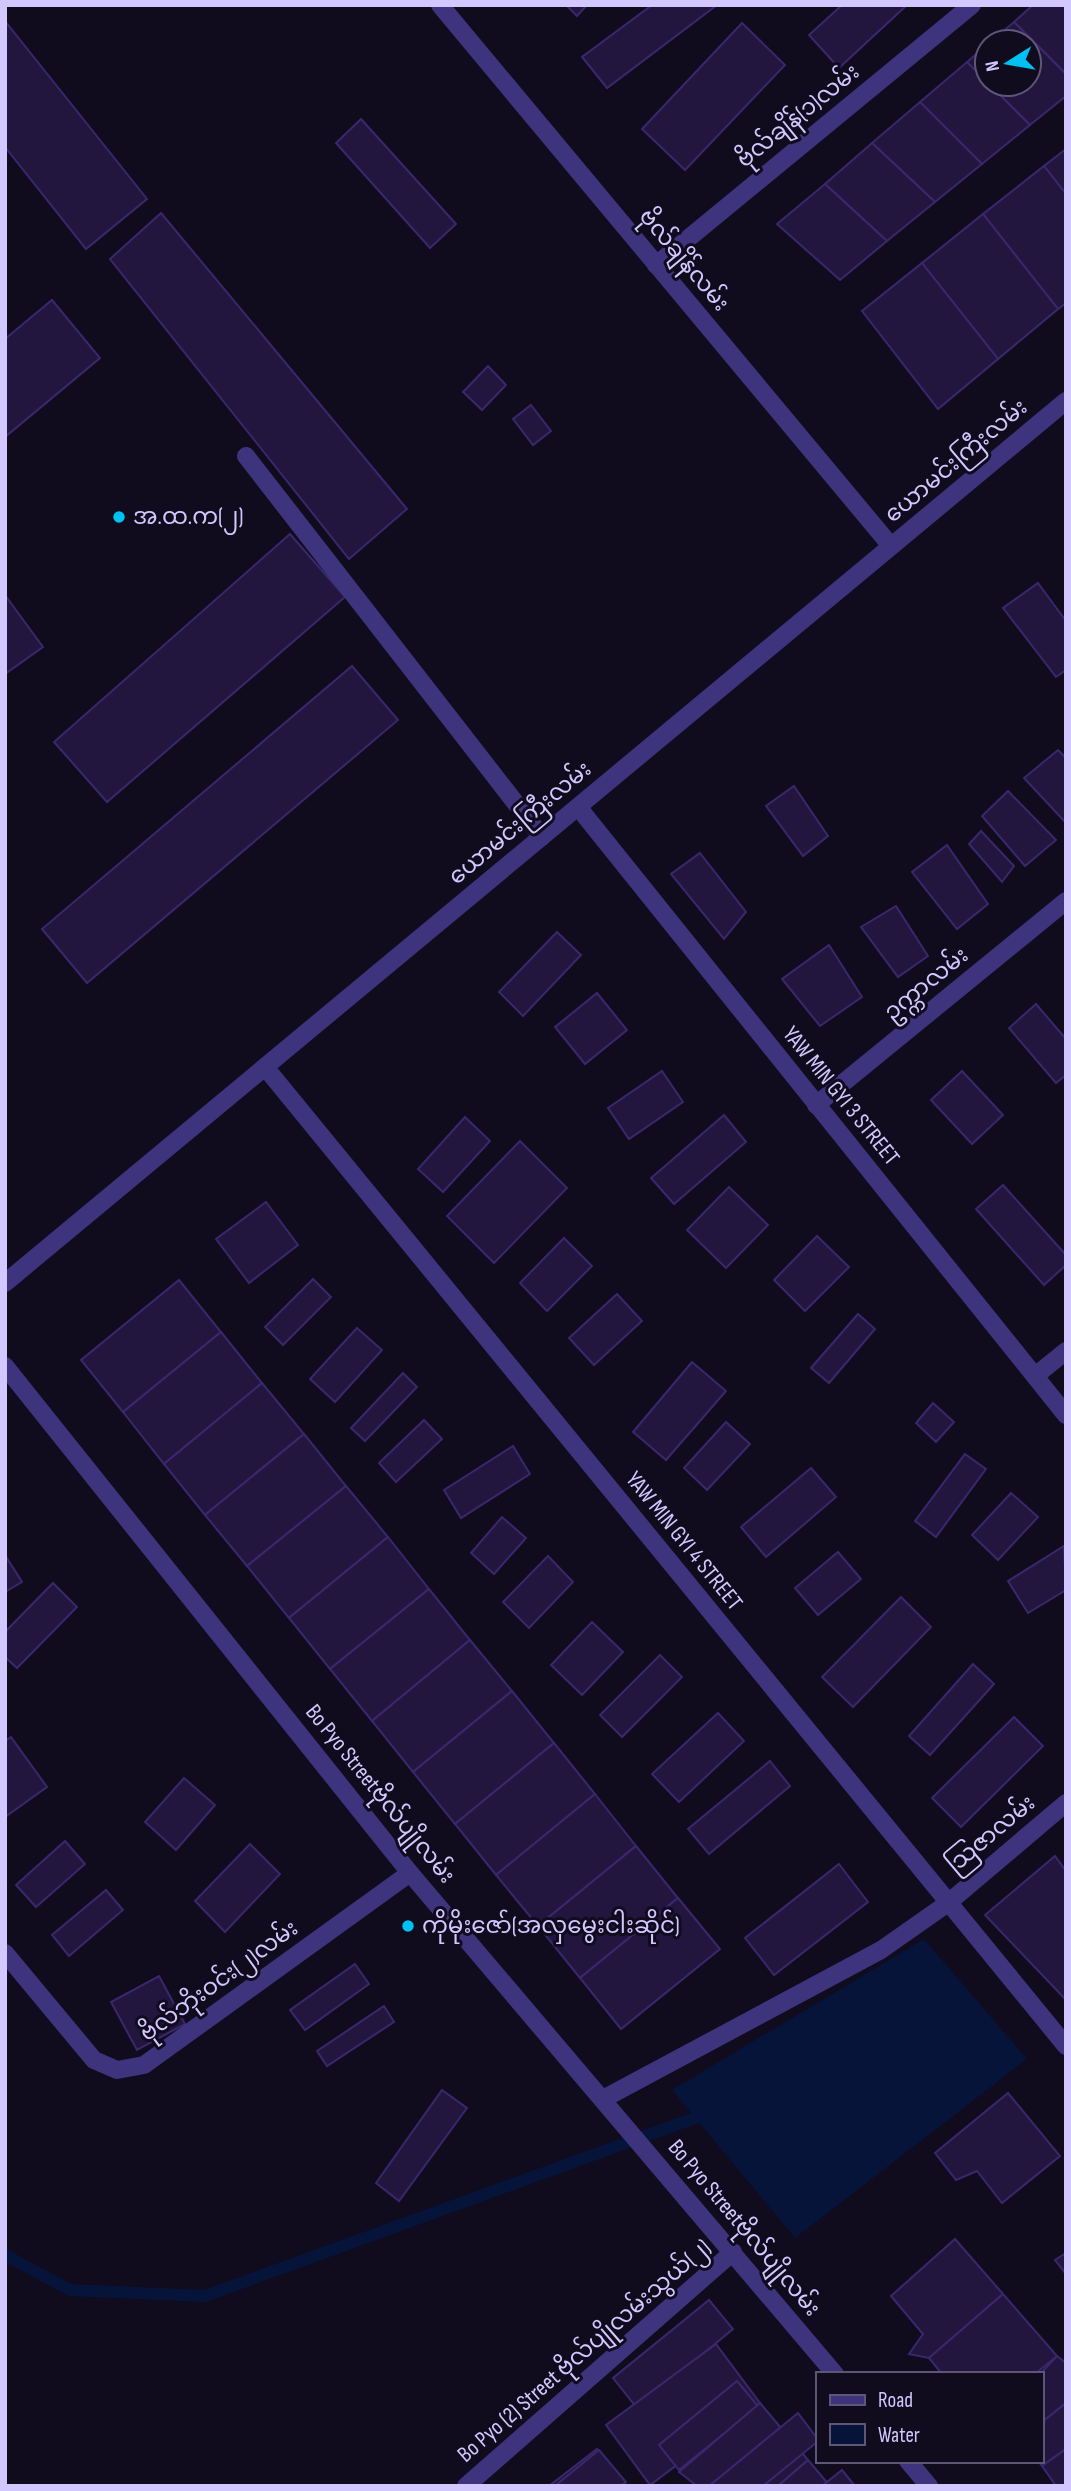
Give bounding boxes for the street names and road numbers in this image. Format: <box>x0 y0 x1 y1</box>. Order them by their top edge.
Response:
street label: ဗိုလ်ချိန်(၁)လမ်း <box>729 56 868 177</box>
street label: ဗိုလ်ချိန်လမ်း <box>630 201 737 320</box>
street label: ယောမင်းကြီးလမ်း <box>877 391 1036 532</box>
street label: ယောမင်းကြီးလမ်း <box>441 753 600 894</box>
street label: ဥက္ကာလမ်း <box>876 939 977 1030</box>
street label: YAW MIN GYI 3 STREET <box>776 1021 906 1171</box>
street label: YAW MIN GYI 4 STREET <box>619 1466 749 1616</box>
street label: Bo Pyo Streetဗိုလ်ပျိုလမ်း <box>296 1697 463 1892</box>
street label: သြဇာလမ်း <box>939 1787 1043 1882</box>
street label: ဗိုလ်ဘိုးဝင်း(၂)လမ်း <box>133 1912 306 2051</box>
street label: Bo Pyo Streetဗိုလ်ပျိုလမ်း <box>659 2132 828 2325</box>
street label: Bo Pyo (2) Street ဗိုလ်ပျိုလမ်းသွယ်(၂) <box>450 2231 719 2472</box>

